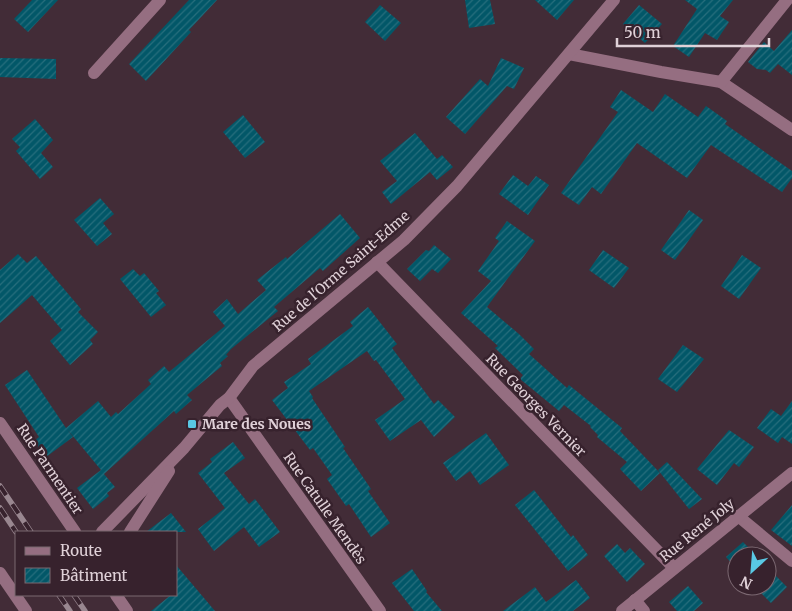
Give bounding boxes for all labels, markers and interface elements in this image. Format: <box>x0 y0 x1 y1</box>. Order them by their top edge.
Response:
scale bar <box>617 15 770 47</box>
text: 50 m <box>624 23 661 42</box>
street label: Rue de l'Orme Saint-Edme <box>269 207 413 335</box>
street label: Rue Georges Vernier <box>482 350 590 460</box>
place label: Mare des Noues <box>202 415 311 433</box>
marker: Mare des Noues <box>186 418 198 430</box>
street label: Rue Parmentier <box>13 420 87 518</box>
street label: Rue Catulle Mendès <box>280 449 370 567</box>
street label: Rue René Joly <box>656 494 739 566</box>
legend <box>15 531 178 596</box>
text: Route <box>60 541 102 560</box>
north arrow <box>727 546 777 596</box>
text: Bâtiment <box>60 566 128 585</box>
text: N <box>737 572 755 593</box>

